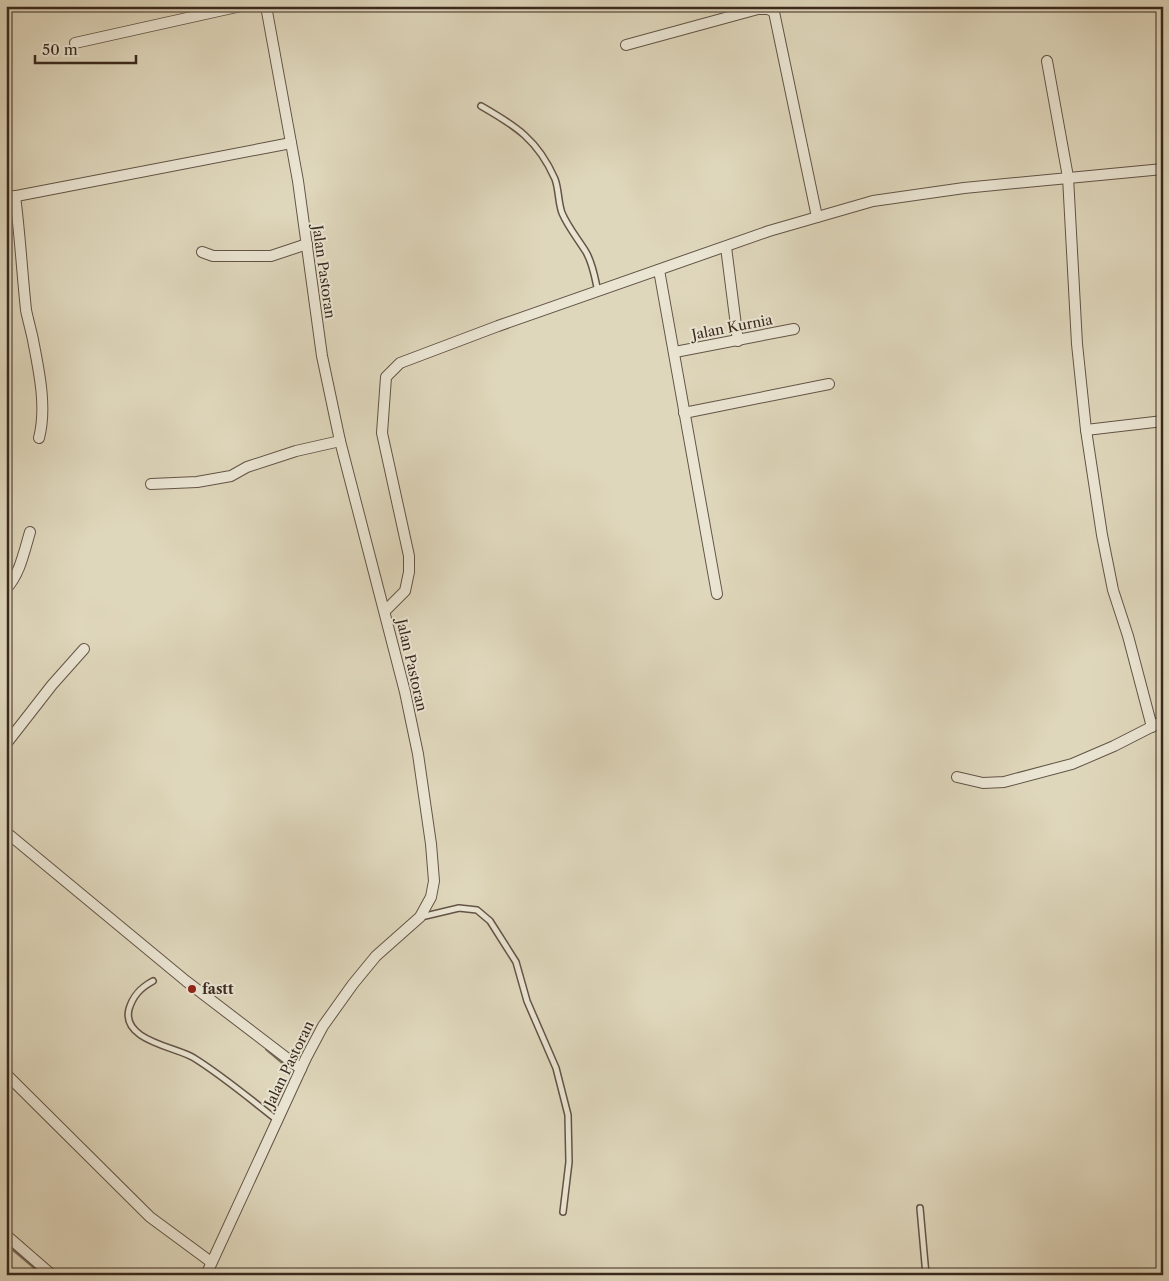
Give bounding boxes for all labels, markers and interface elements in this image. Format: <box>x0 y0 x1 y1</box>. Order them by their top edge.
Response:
scale bar <box>35 32 136 64</box>
text: 50 m <box>42 40 78 59</box>
street label: Jalan Pastoran <box>308 222 339 320</box>
street label: Jalan Kurnia <box>688 310 775 344</box>
street label: Jalan Pastoran <box>392 615 431 713</box>
place label: fastt <box>202 980 234 998</box>
marker: fastt <box>186 983 198 995</box>
street label: Jalan Pastoran <box>259 1018 318 1112</box>

